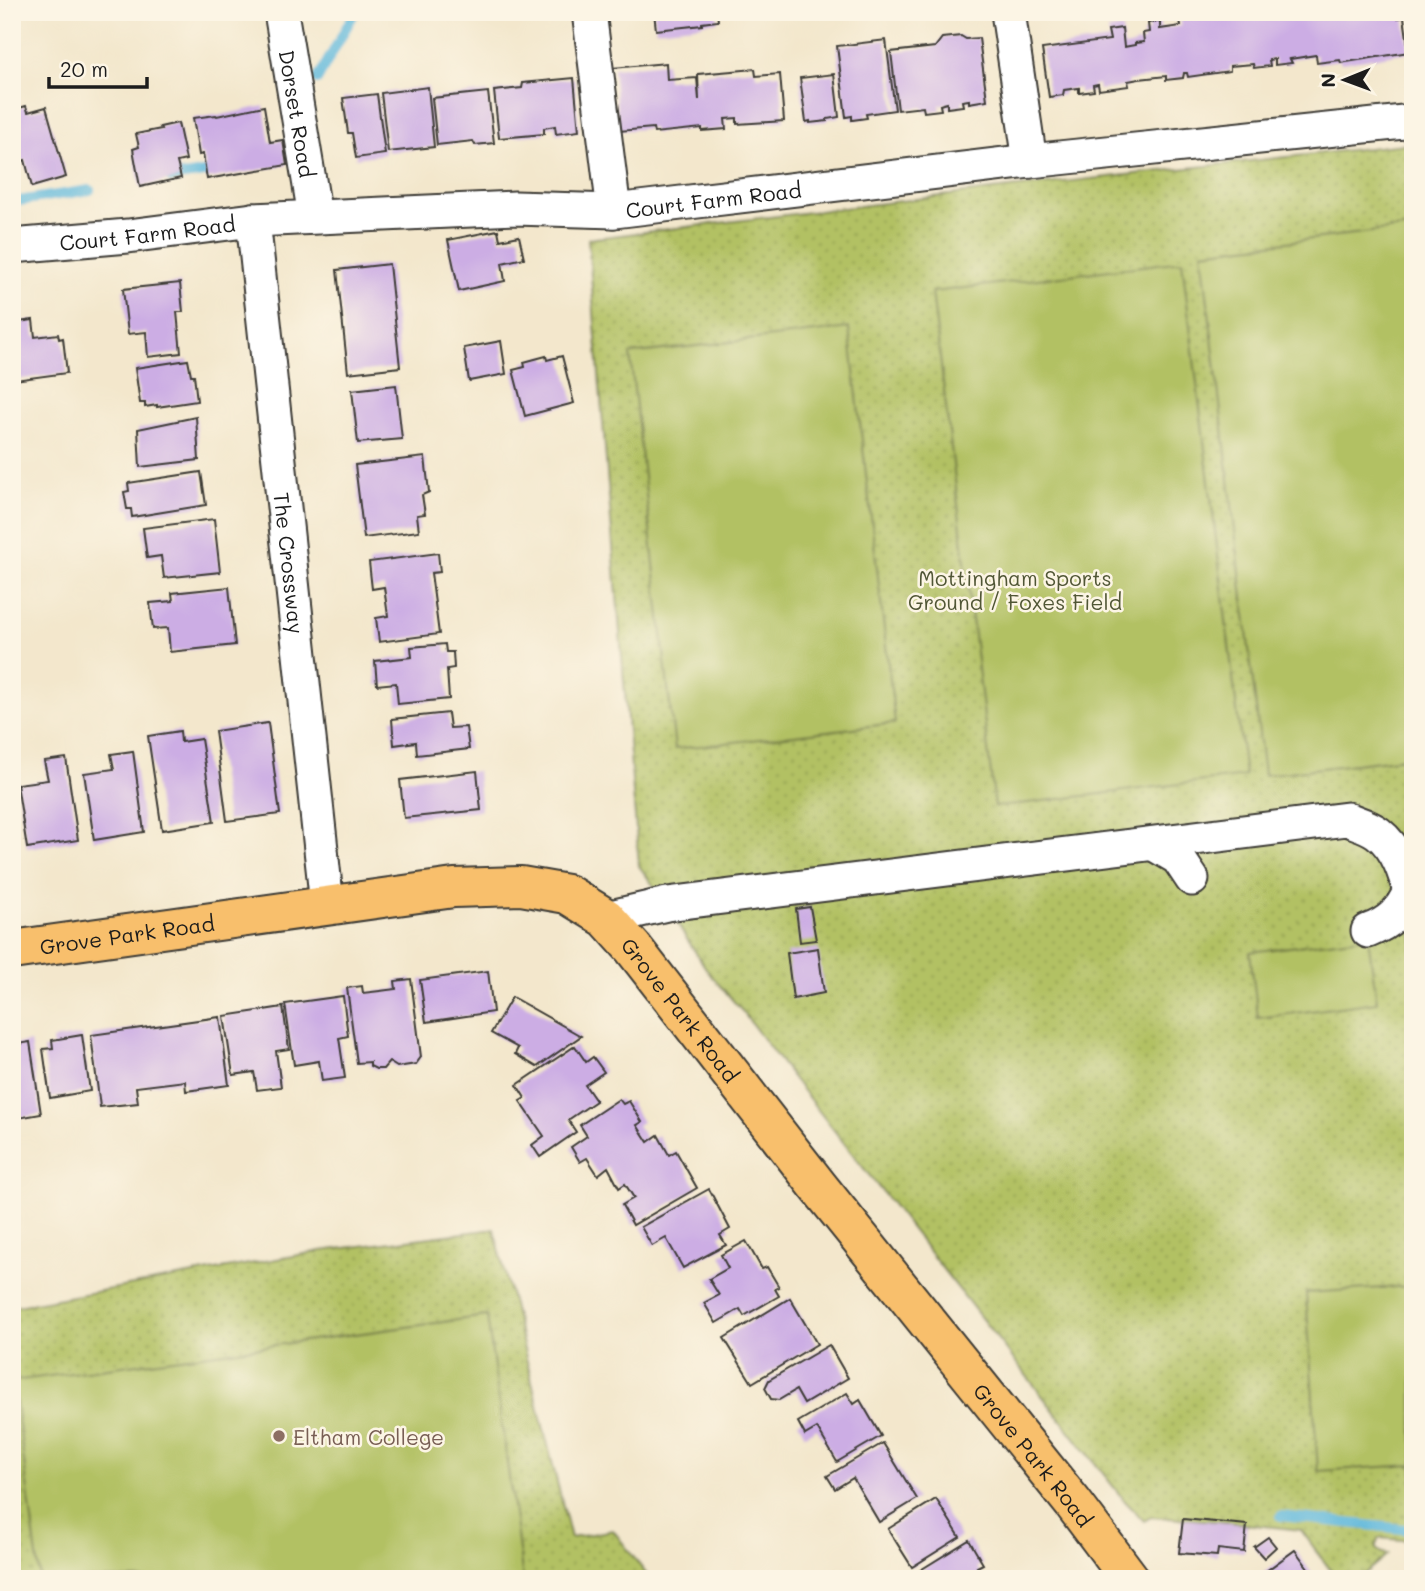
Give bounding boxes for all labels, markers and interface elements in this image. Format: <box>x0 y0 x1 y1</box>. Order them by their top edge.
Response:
scale bar <box>49 46 147 90</box>
north arrow <box>1310 46 1380 116</box>
street label: Dorset Road <box>274 48 322 179</box>
text: 20 m <box>60 55 108 82</box>
text: N <box>1315 73 1340 88</box>
street label: Court Farm Road <box>624 175 803 223</box>
street label: Court Farm Road <box>58 209 237 255</box>
street label: The Crossway <box>269 491 311 635</box>
park label: Mottingham Sports Ground / Foxes Field <box>908 564 1122 615</box>
street label: Grove Park Road <box>38 908 216 959</box>
street label: Grove Park Road <box>616 931 745 1087</box>
street label: Grove Park Road <box>968 1377 1099 1532</box>
place label: Eltham College <box>293 1423 444 1450</box>
marker: Eltham College <box>271 1428 287 1444</box>

